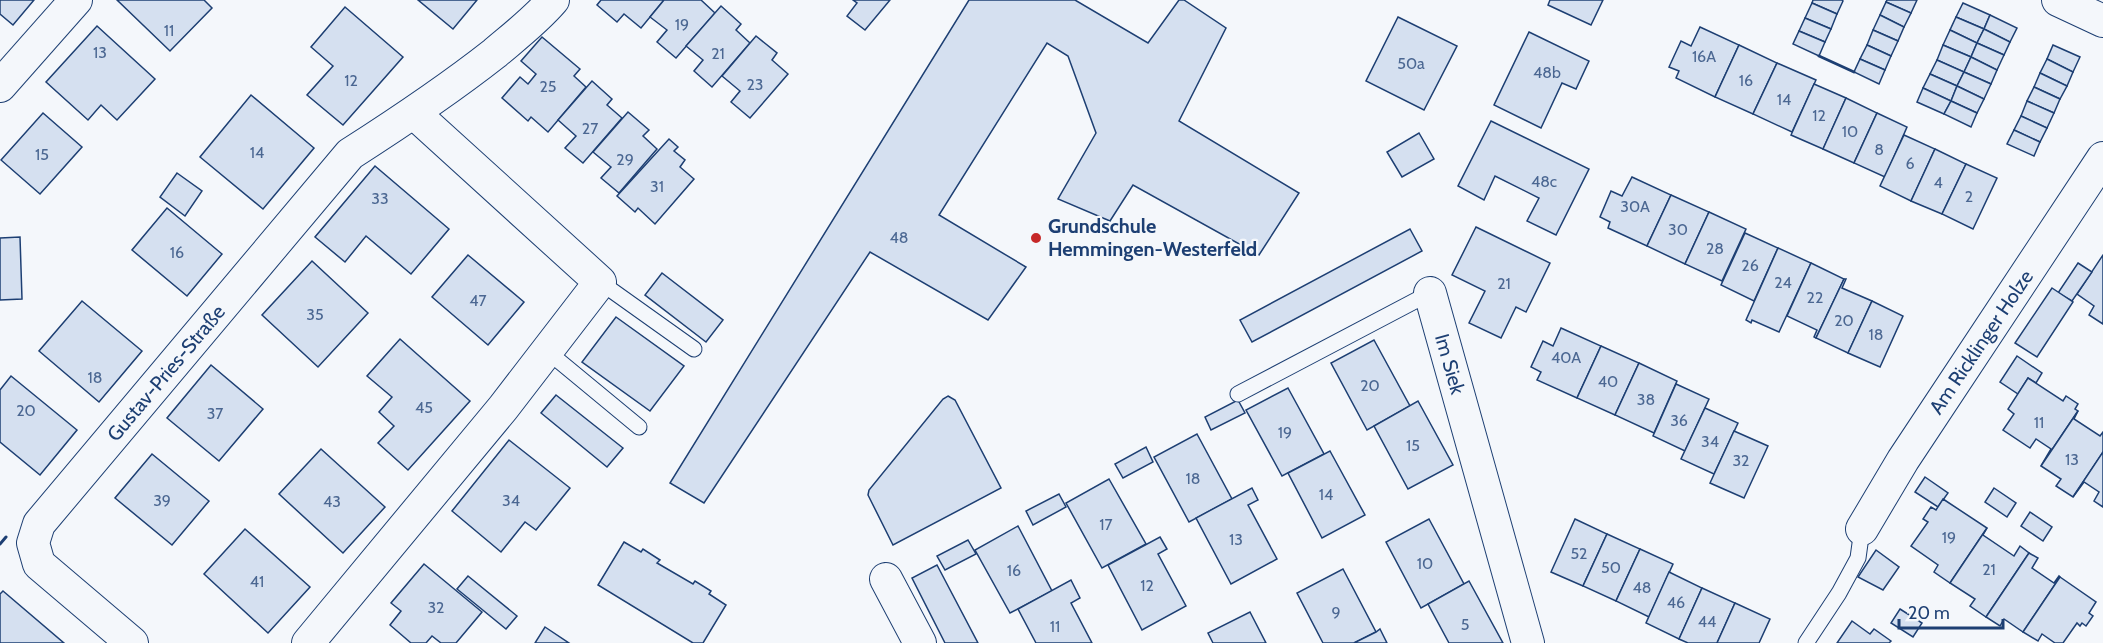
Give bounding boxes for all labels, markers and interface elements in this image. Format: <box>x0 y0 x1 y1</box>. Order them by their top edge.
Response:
house number: 19 <box>675 15 689 34</box>
house number: 11 <box>164 21 174 40</box>
house number: 13 <box>93 43 107 62</box>
house number: 21 <box>711 44 725 63</box>
house number: 16A <box>1692 47 1716 66</box>
house number: 50a <box>1397 54 1425 73</box>
house number: 48b <box>1533 63 1561 82</box>
house number: 12 <box>344 71 358 90</box>
house number: 16 <box>1739 71 1753 90</box>
house number: 23 <box>746 75 764 94</box>
house number: 25 <box>539 77 557 96</box>
house number: 14 <box>1777 90 1791 109</box>
house number: 12 <box>1812 106 1826 125</box>
house number: 27 <box>582 119 598 138</box>
house number: 10 <box>1842 122 1858 141</box>
house number: 8 <box>1874 140 1884 159</box>
house number: 14 <box>250 143 264 162</box>
house number: 15 <box>35 145 49 164</box>
house number: 29 <box>616 150 634 169</box>
house number: 6 <box>1905 154 1915 173</box>
house number: 48c <box>1531 172 1557 191</box>
house number: 4 <box>1933 173 1943 192</box>
house number: 31 <box>650 177 664 196</box>
house number: 2 <box>1965 187 1973 206</box>
house number: 33 <box>371 189 389 208</box>
house number: 30A <box>1620 197 1650 216</box>
place label: Grundschule Hemmingen-Westerfeld <box>1048 214 1257 261</box>
house number: 30 <box>1668 220 1688 239</box>
house number: 48 <box>890 228 908 247</box>
marker: Grundschule Hemmingen-Westerfeld <box>1029 231 1043 245</box>
house number: 28 <box>1706 239 1724 258</box>
house number: 16 <box>170 243 184 262</box>
house number: 26 <box>1741 256 1759 275</box>
street label: Am Ricklinger Holze <box>1924 265 2038 419</box>
house number: 24 <box>1774 273 1792 292</box>
house number: 21 <box>1497 274 1511 293</box>
house number: 22 <box>1807 288 1823 307</box>
house number: 47 <box>469 291 487 310</box>
street label: Gustav-Pries-Straße <box>102 300 230 446</box>
house number: 35 <box>306 305 324 324</box>
house number: 20 <box>1834 311 1854 330</box>
house number: 18 <box>1869 325 1883 344</box>
street label: Im Siek <box>1430 331 1470 397</box>
house number: 40A <box>1551 348 1581 367</box>
house number: 18 <box>88 368 102 387</box>
house number: 40 <box>1598 372 1618 391</box>
house number: 20 <box>1360 376 1380 395</box>
house number: 38 <box>1637 390 1655 409</box>
house number: 45 <box>415 398 433 417</box>
house number: 20 <box>16 401 36 420</box>
house number: 37 <box>207 404 223 423</box>
house number: 36 <box>1670 411 1688 430</box>
house number: 11 <box>2034 413 2044 432</box>
house number: 19 <box>1278 423 1292 442</box>
house number: 34 <box>1701 432 1719 451</box>
house number: 15 <box>1406 436 1420 455</box>
house number: 13 <box>2065 450 2079 469</box>
house number: 32 <box>1732 451 1750 470</box>
house number: 18 <box>1186 469 1200 488</box>
house number: 14 <box>1319 485 1333 504</box>
house number: 39 <box>153 491 171 510</box>
house number: 34 <box>502 491 520 510</box>
house number: 43 <box>323 492 341 511</box>
house number: 17 <box>1099 515 1113 534</box>
house number: 19 <box>1942 528 1956 547</box>
house number: 13 <box>1229 530 1243 549</box>
house number: 52 <box>1570 544 1588 563</box>
house number: 10 <box>1417 554 1433 573</box>
house number: 50 <box>1601 558 1621 577</box>
house number: 21 <box>1982 560 1996 579</box>
house number: 16 <box>1007 561 1021 580</box>
house number: 41 <box>250 572 264 591</box>
house number: 12 <box>1140 576 1154 595</box>
house number: 48 <box>1633 578 1651 597</box>
scale bar <box>1899 592 2002 630</box>
house number: 46 <box>1667 593 1685 612</box>
house number: 32 <box>427 598 445 617</box>
text: 20 m <box>1908 602 1950 624</box>
house number: 9 <box>1331 603 1341 622</box>
house number: 44 <box>1698 612 1716 631</box>
house number: 5 <box>1461 615 1469 634</box>
house number: 11 <box>1050 617 1060 636</box>

